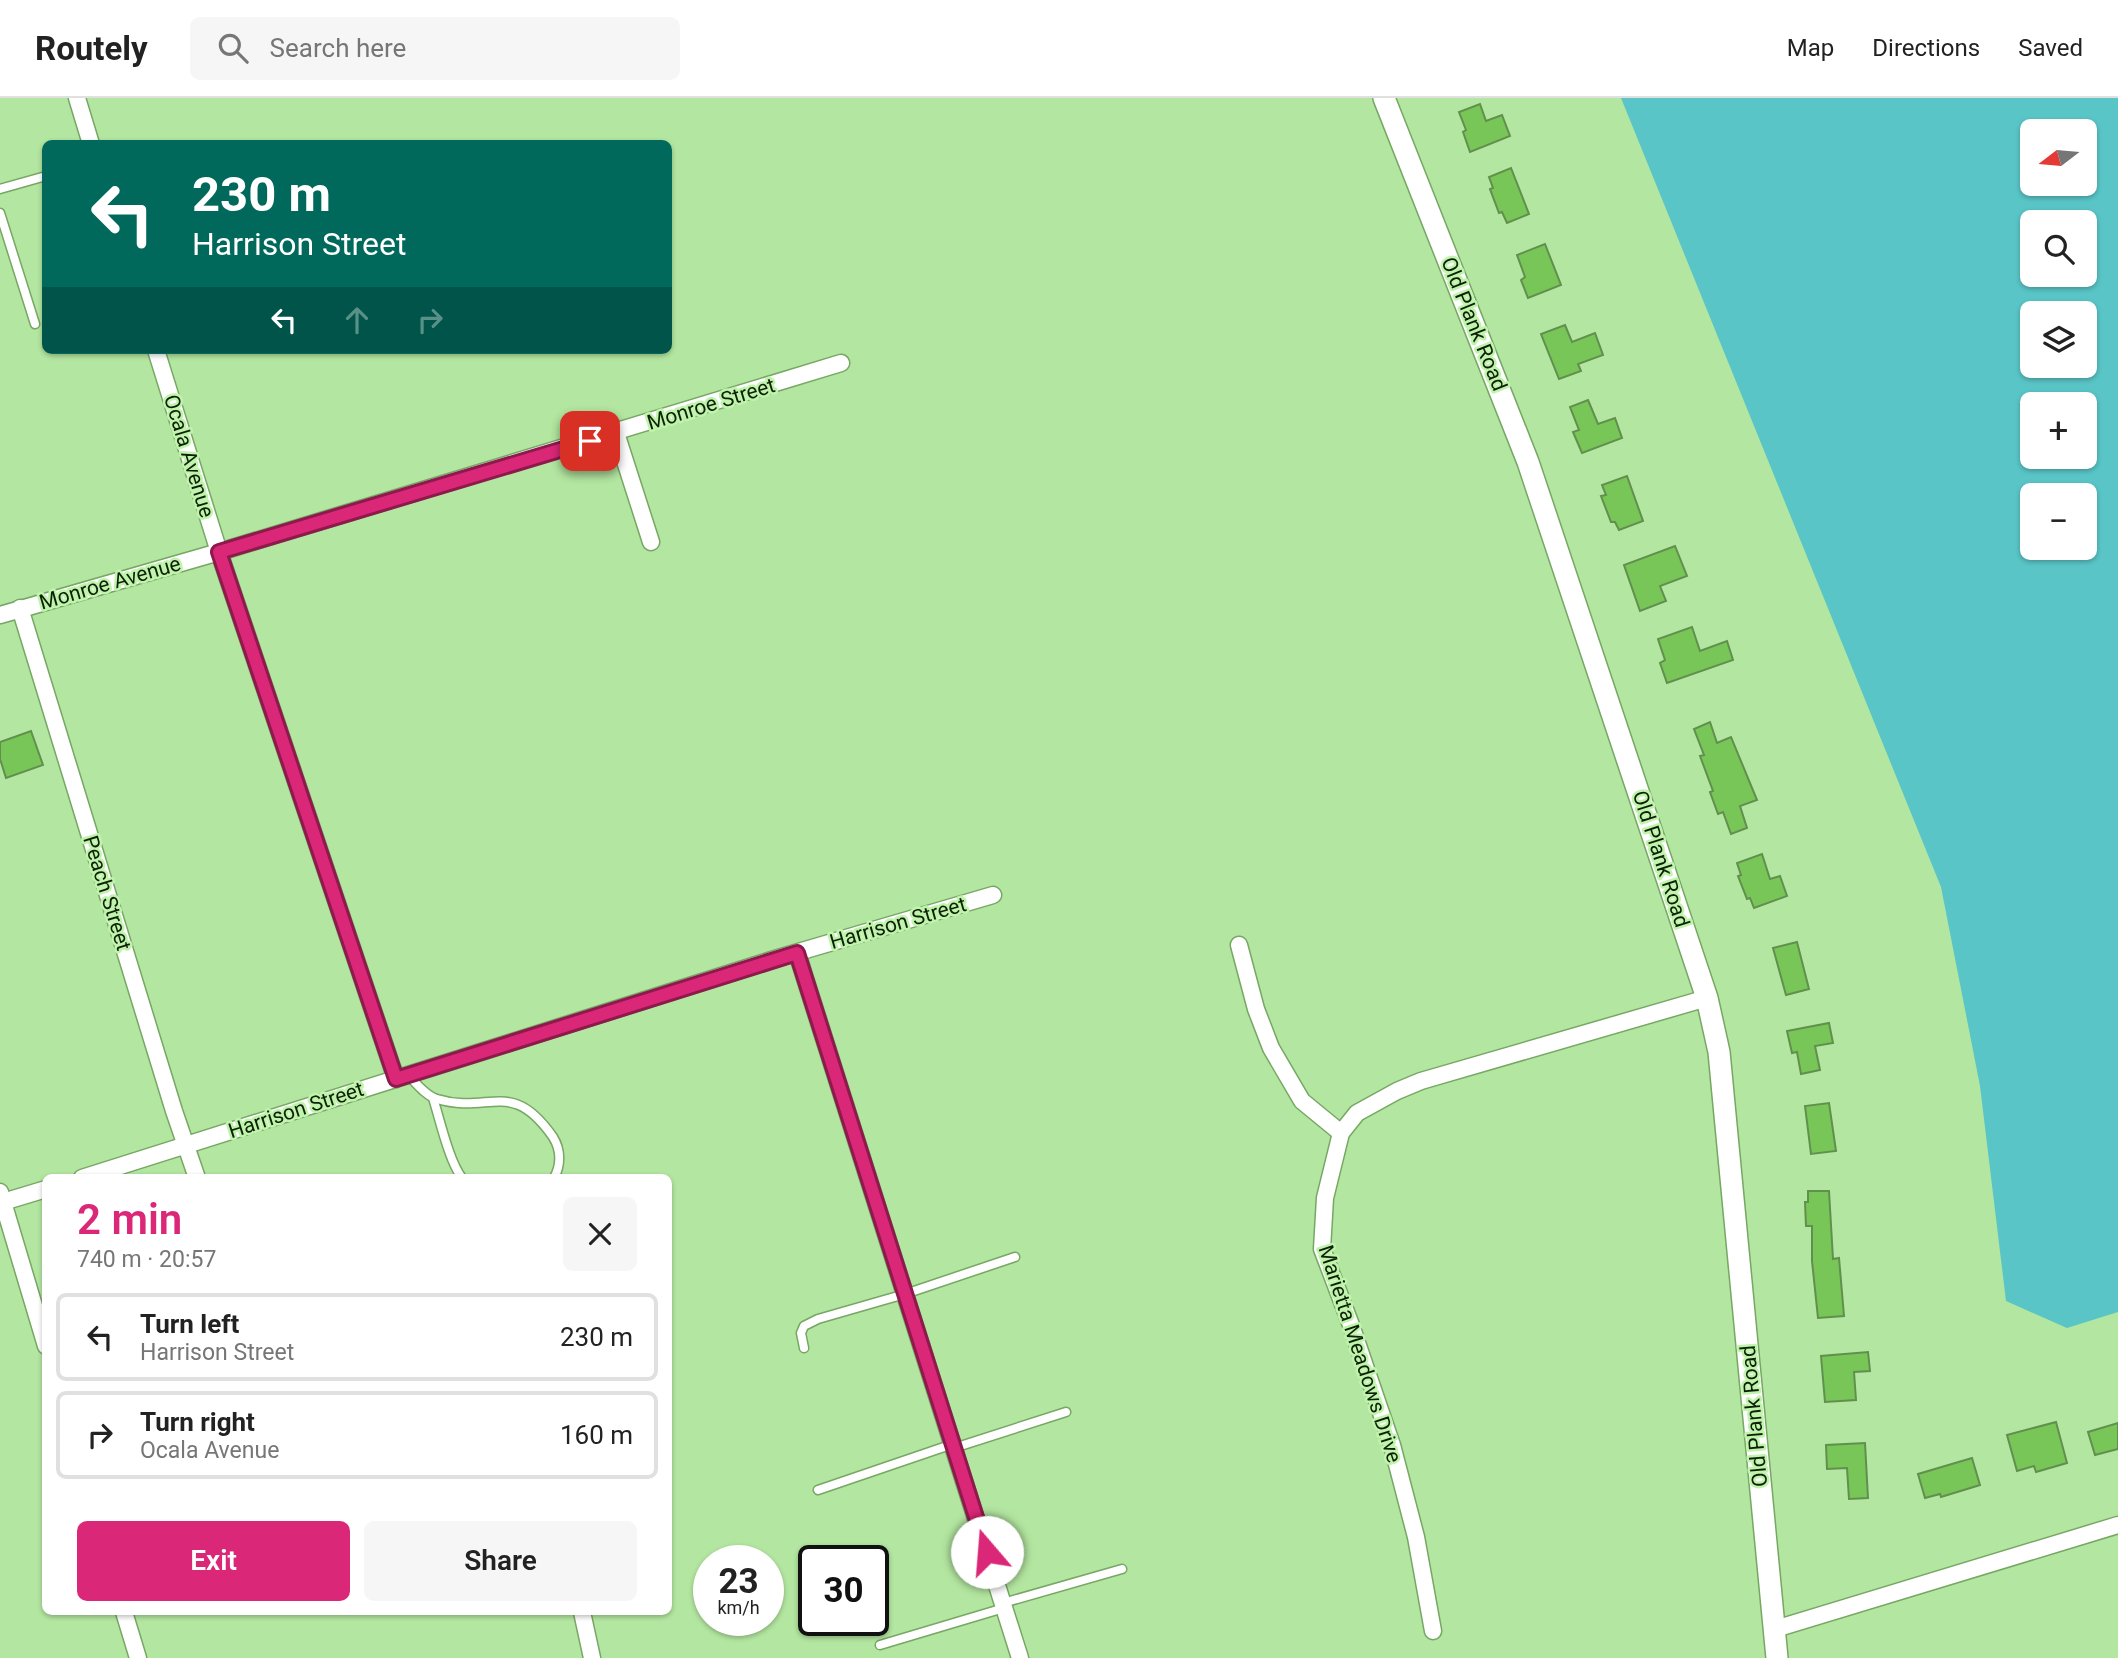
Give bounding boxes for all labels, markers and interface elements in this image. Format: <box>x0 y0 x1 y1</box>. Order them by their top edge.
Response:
search box <box>190 17 680 80</box>
text: Routely <box>35 29 148 68</box>
icon: search <box>214 29 252 67</box>
text: Search here <box>270 33 406 63</box>
text: Map <box>1787 34 1834 62</box>
text: Directions <box>1872 34 1980 62</box>
text: Saved <box>2018 34 2083 62</box>
north arrow <box>2020 119 2096 196</box>
map controls <box>2020 119 2097 560</box>
text: 230 m <box>192 166 331 223</box>
icon: left <box>77 168 168 259</box>
button: search <box>2020 210 2097 287</box>
text: Harrison Street <box>192 225 407 263</box>
street label: Old Plank Road <box>1436 254 1512 394</box>
icon: left <box>265 301 303 339</box>
icon: ahead <box>338 301 376 339</box>
icon: right <box>411 301 449 339</box>
button: layers <box>2020 301 2097 378</box>
street label: Monroe Street <box>644 373 778 435</box>
street label: Ocala Avenue <box>159 392 219 520</box>
button: + <box>2020 392 2097 469</box>
pin <box>560 411 620 471</box>
icon: arrive <box>571 422 609 460</box>
button: − <box>2020 483 2097 560</box>
street label: Monroe Avenue <box>37 551 183 615</box>
street label: Old Plank Road <box>1628 788 1694 930</box>
street label: Peach Street <box>78 833 136 953</box>
street label: Harrison Street <box>827 892 969 954</box>
street label: Harrison Street <box>225 1077 367 1143</box>
text: 2 min <box>77 1195 182 1244</box>
button: close <box>563 1197 637 1271</box>
street label: Marietta Meadows Drive <box>1313 1242 1407 1466</box>
text: 740 m · 20:57 <box>77 1246 216 1273</box>
text: Turn left <box>140 1309 239 1339</box>
icon: left <box>81 1318 119 1356</box>
text: 230 m <box>560 1322 633 1352</box>
text: Harrison Street <box>140 1339 294 1366</box>
street label: Old Plank Road <box>1736 1344 1772 1488</box>
text: Turn right <box>140 1407 255 1437</box>
icon: right <box>81 1416 119 1454</box>
text: 160 m <box>560 1420 633 1450</box>
text: Ocala Avenue <box>140 1437 279 1464</box>
position arrow <box>950 1515 1024 1589</box>
button: Exit <box>77 1521 350 1601</box>
button: Share <box>364 1521 637 1601</box>
speed limit sign: 30 <box>798 1545 889 1636</box>
text: 23 <box>718 1561 759 1602</box>
text: km/h <box>717 1597 760 1618</box>

